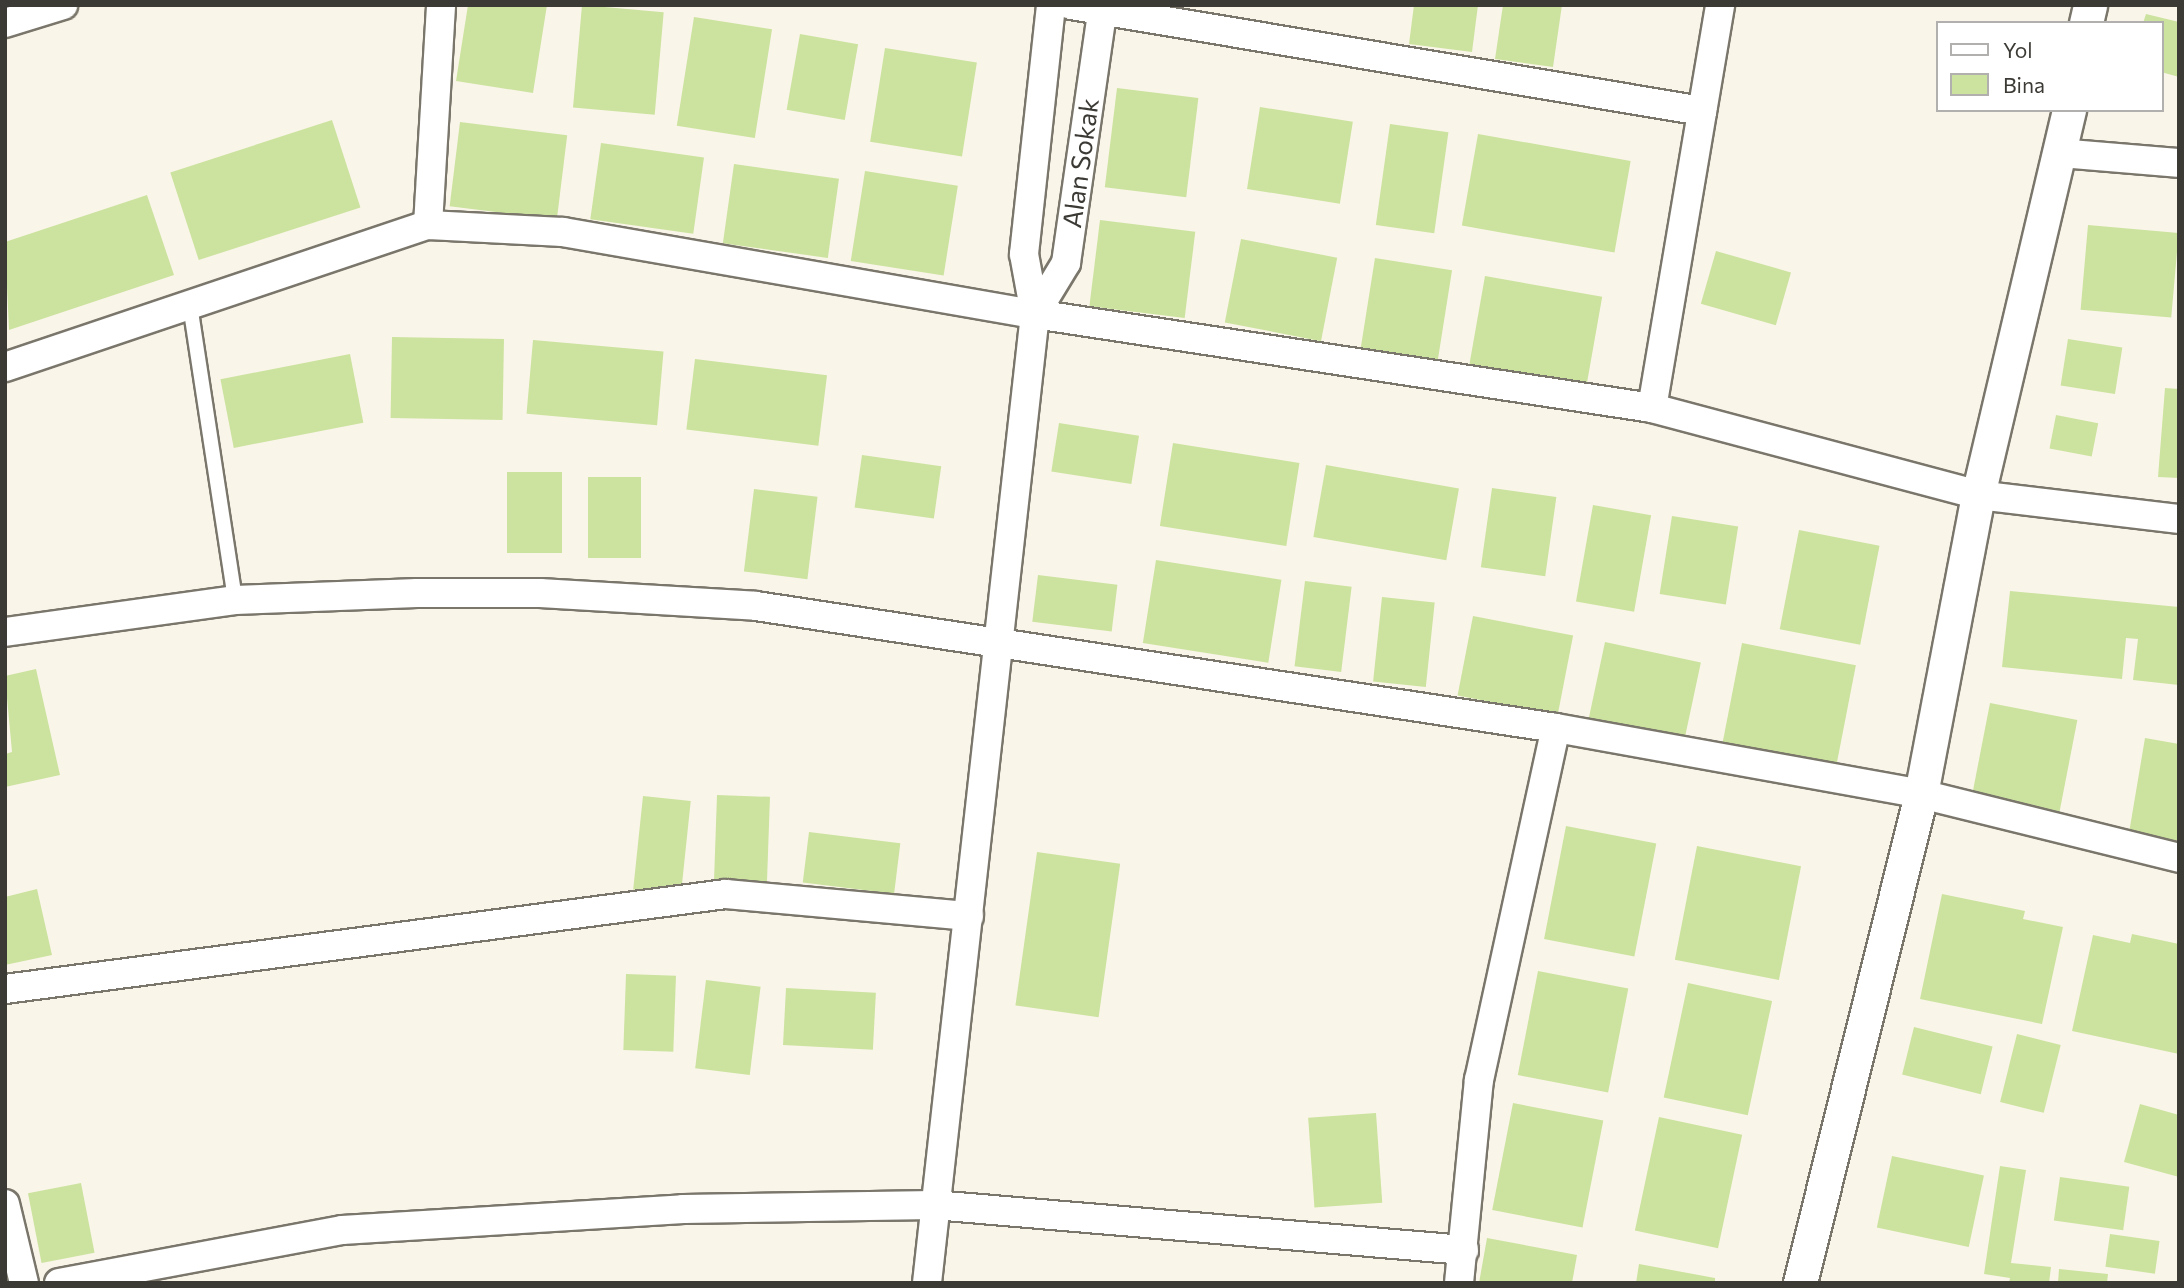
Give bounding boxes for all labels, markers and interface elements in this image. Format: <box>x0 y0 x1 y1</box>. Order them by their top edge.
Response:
legend <box>1936 21 2163 112</box>
text: Yol <box>2003 37 2033 62</box>
text: Bina <box>2003 72 2045 97</box>
street label: Alan Sokak <box>1055 96 1105 230</box>

